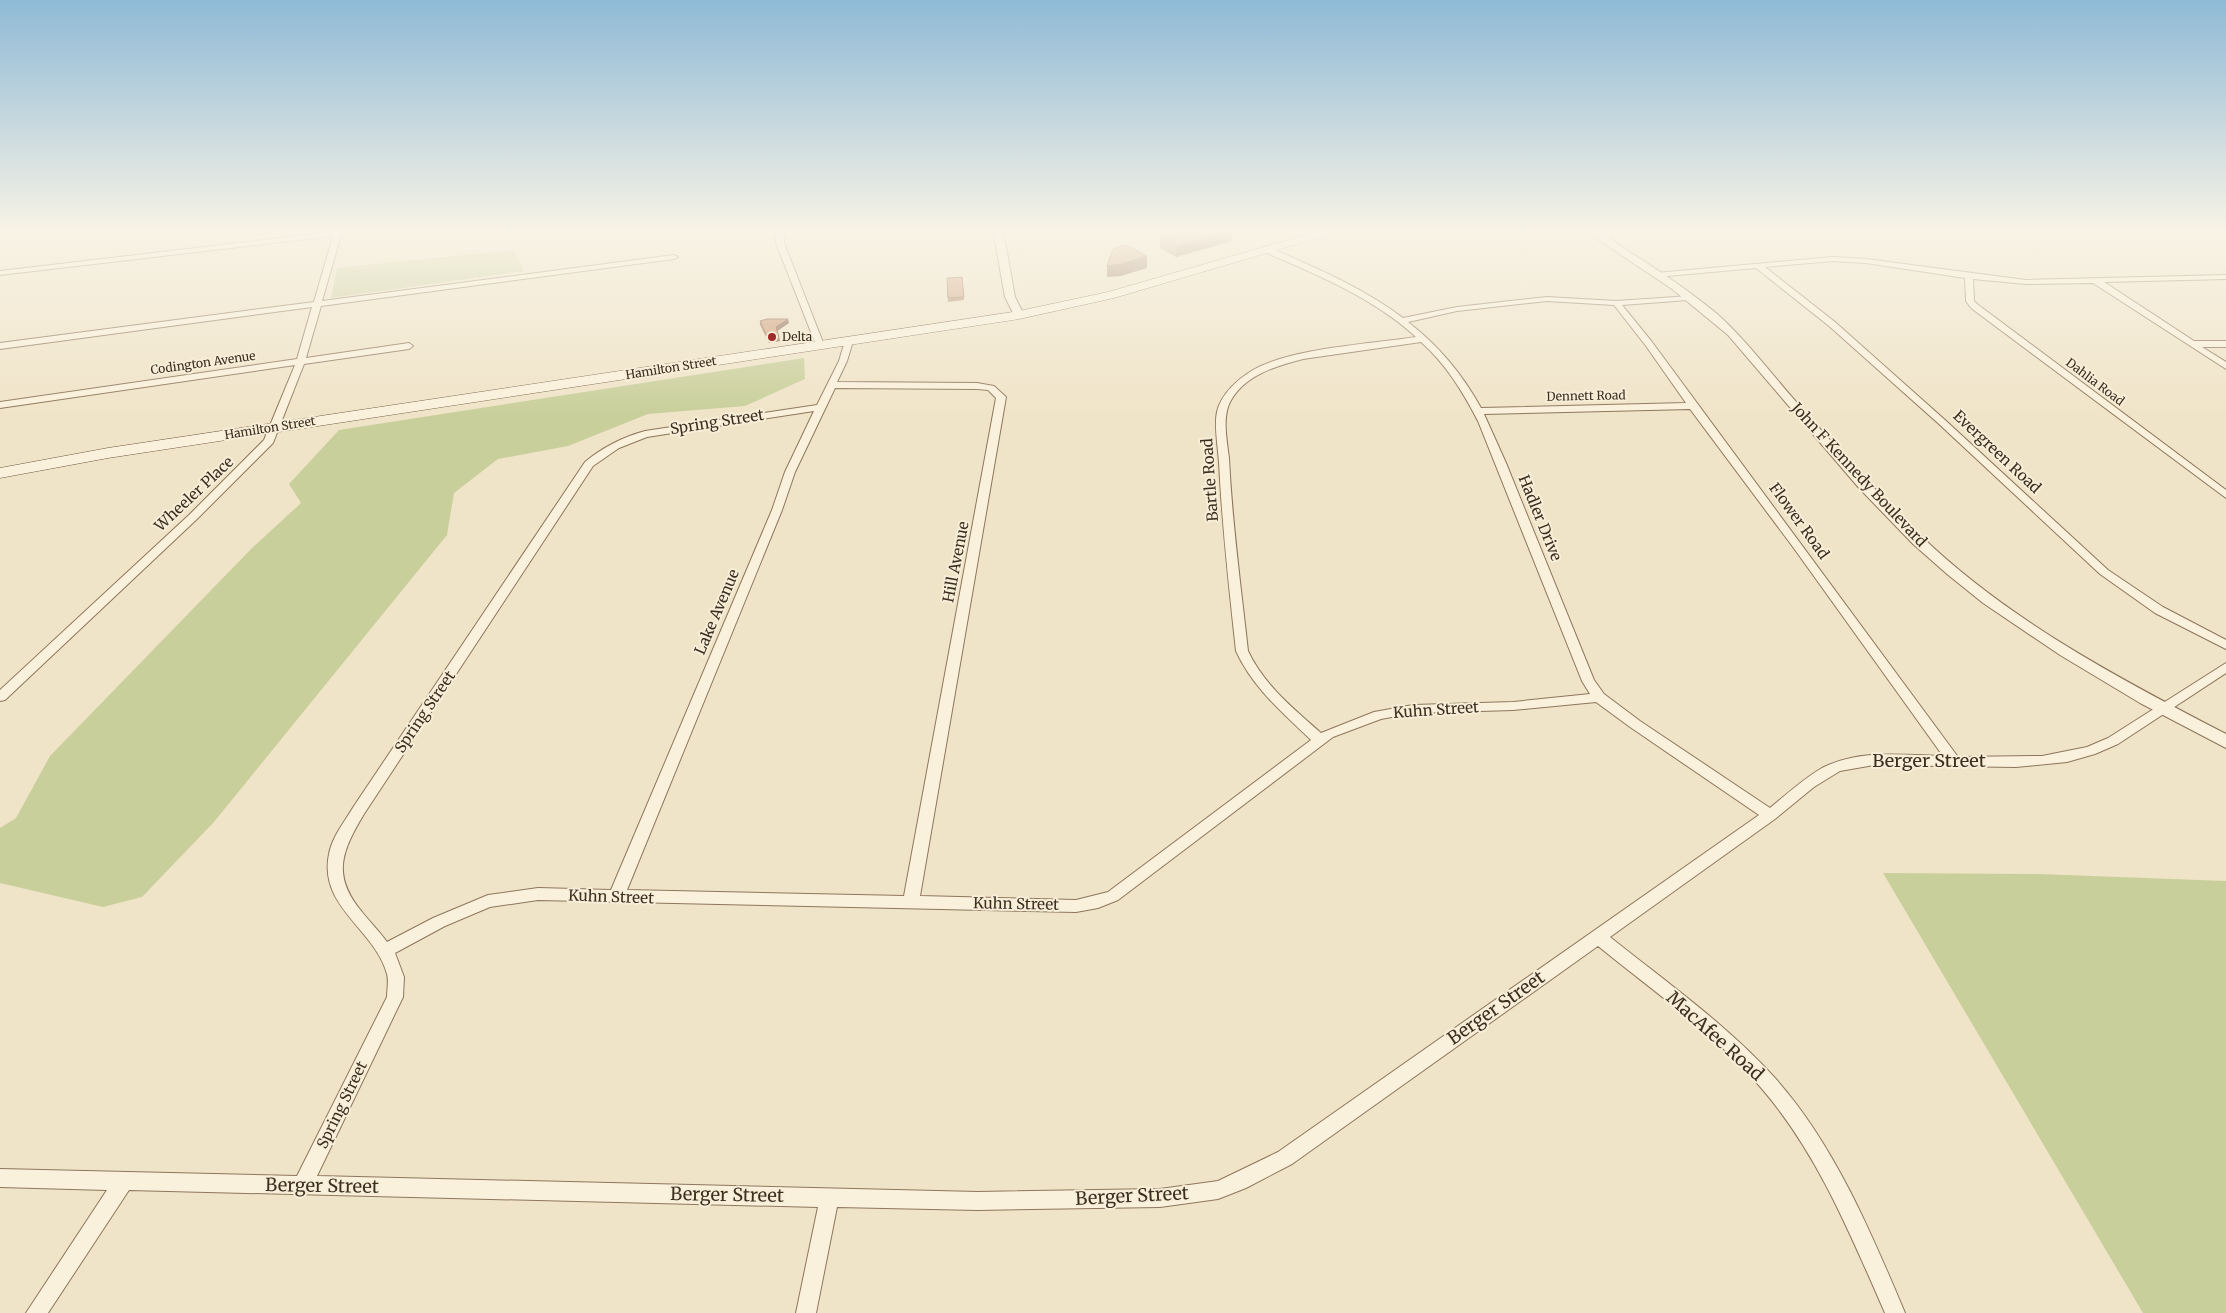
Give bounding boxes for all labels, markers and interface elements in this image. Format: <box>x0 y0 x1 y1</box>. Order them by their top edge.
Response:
place label: Delta <box>782 329 813 344</box>
marker: Delta <box>766 331 778 343</box>
street label: Codington Avenue <box>150 348 256 377</box>
street label: Hamilton Street <box>624 353 718 382</box>
street label: Dahlia Road <box>2063 355 2128 408</box>
street label: Dennett Road <box>1546 387 1626 404</box>
street label: John F Kennedy Boulevard <box>1787 398 1931 551</box>
street label: Spring Street <box>669 405 765 438</box>
street label: Evergreen Road <box>1949 406 2045 497</box>
street label: Hamilton Street <box>223 413 317 442</box>
street label: Bartle Road <box>1197 438 1222 522</box>
street label: Wheeler Place <box>149 452 237 536</box>
street label: Hadler Drive <box>1515 472 1566 564</box>
street label: Flower Road <box>1765 479 1833 563</box>
street label: Hill Avenue <box>938 520 973 604</box>
street label: Lake Avenue <box>690 566 743 657</box>
street label: Spring Street <box>390 667 459 756</box>
street label: Kuhn Street <box>1392 697 1480 722</box>
street label: Berger Street <box>1872 749 1986 772</box>
street label: Kuhn Street <box>568 886 654 907</box>
street label: Kuhn Street <box>973 893 1059 914</box>
street label: Berger Street <box>1443 966 1549 1050</box>
street label: MacAfee Road <box>1662 986 1769 1085</box>
street label: Spring Street <box>312 1058 371 1152</box>
street label: Berger Street <box>265 1173 379 1198</box>
street label: Berger Street <box>1075 1181 1189 1210</box>
street label: Berger Street <box>670 1182 784 1207</box>

